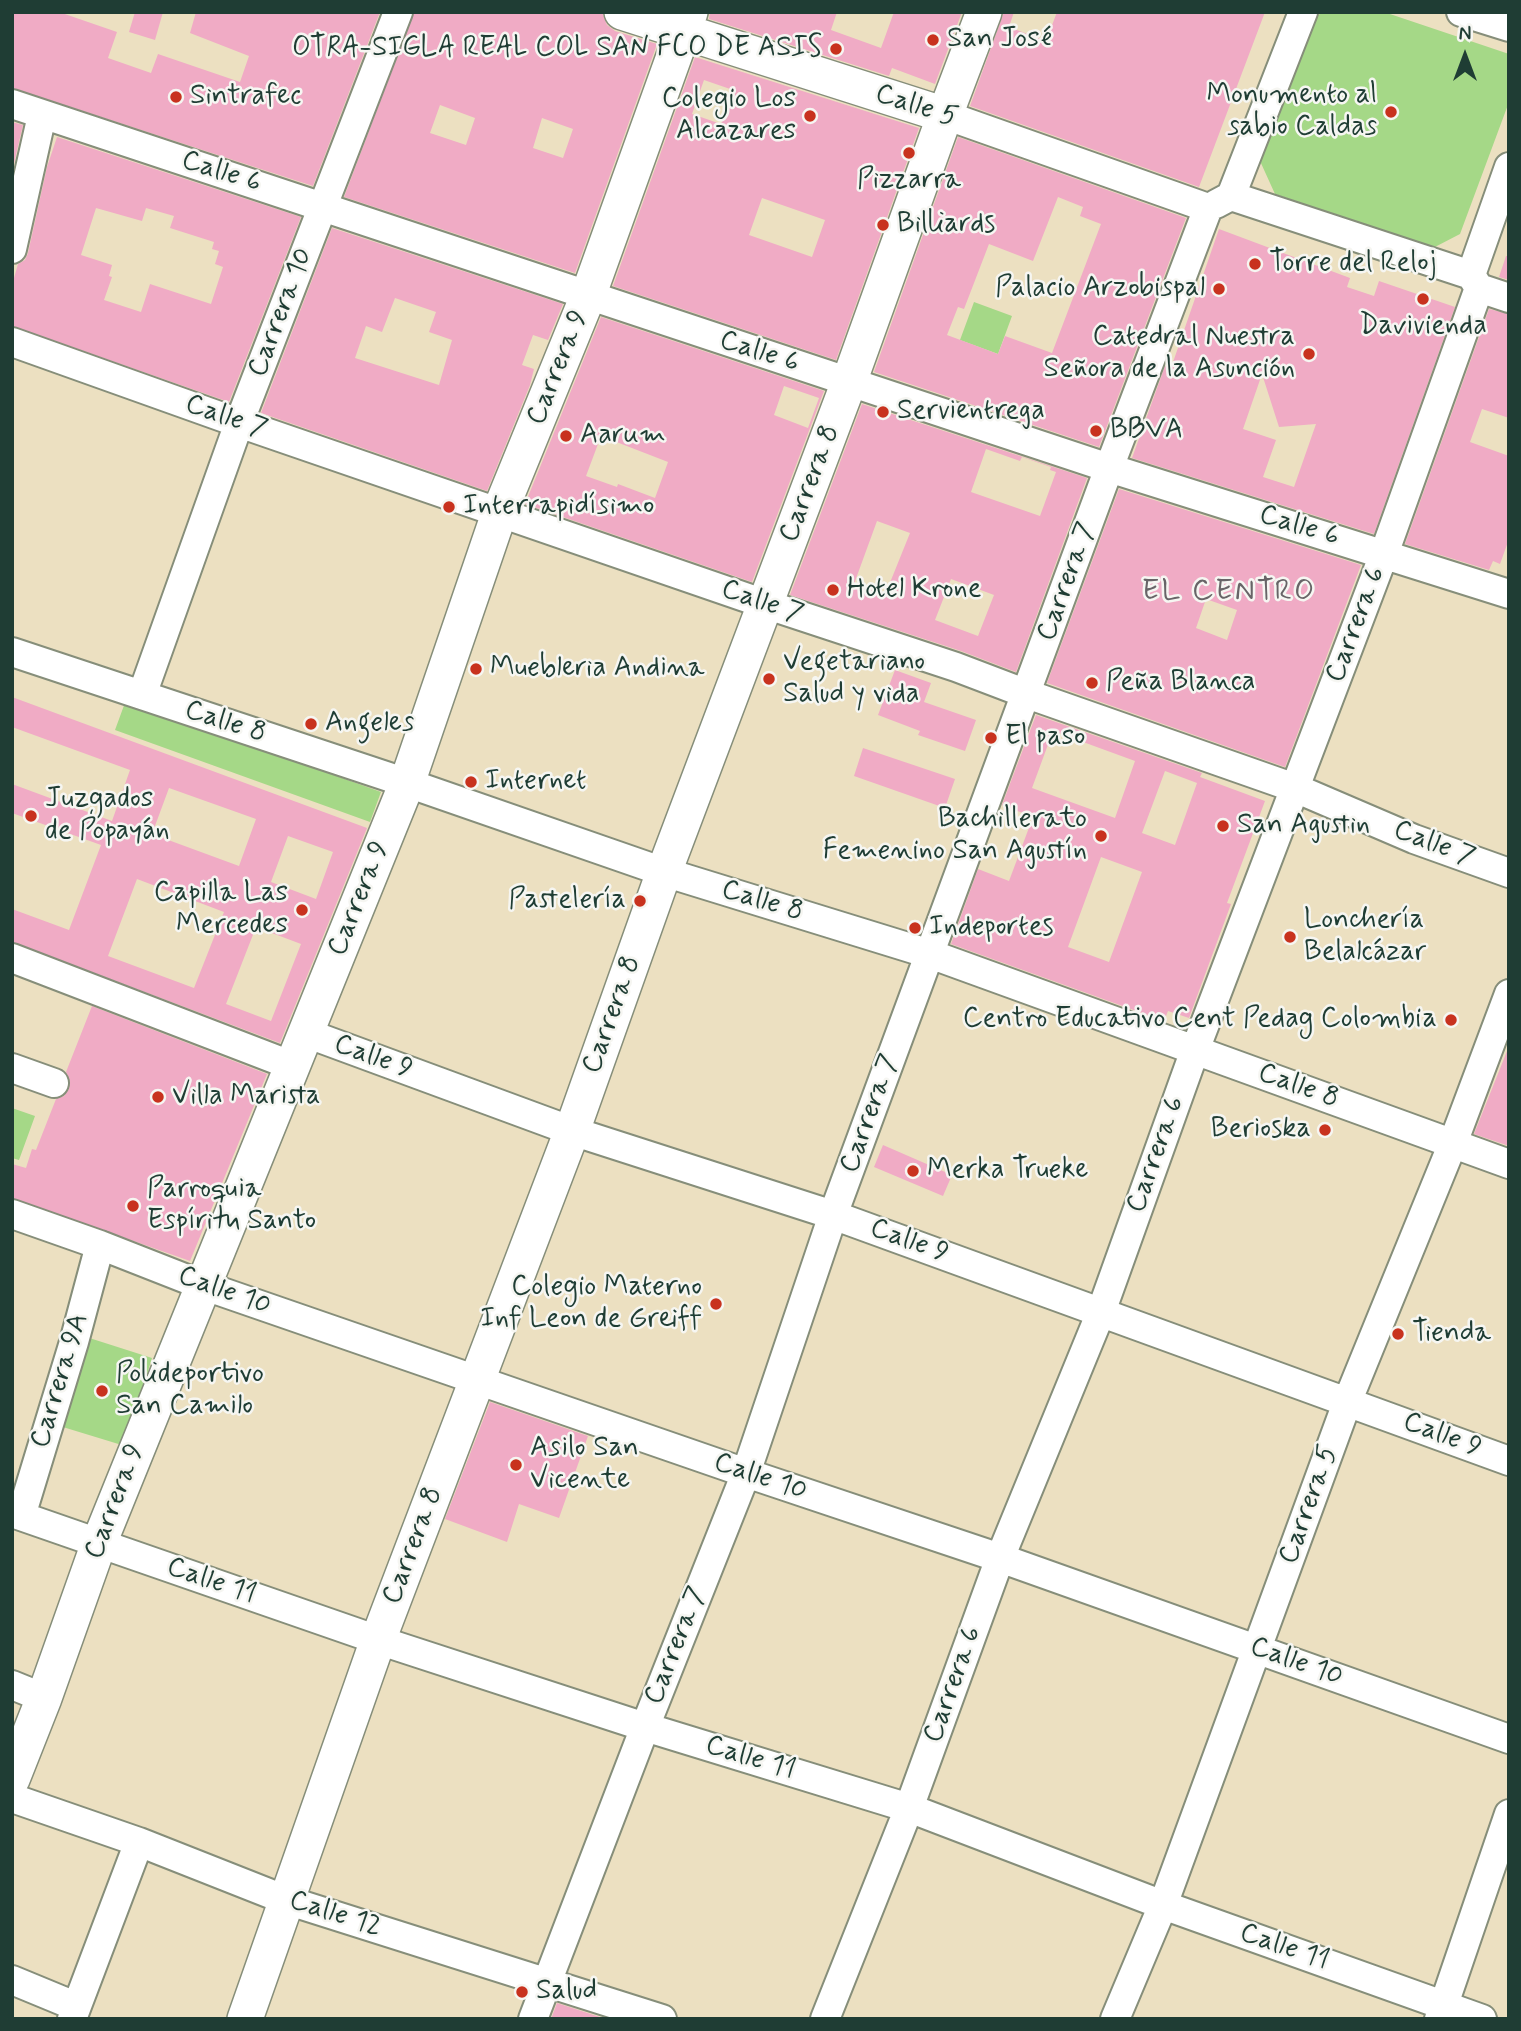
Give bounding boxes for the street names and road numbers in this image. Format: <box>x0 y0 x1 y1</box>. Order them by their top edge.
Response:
street label: Calle 5 <box>871 78 961 136</box>
street label: Calle 6 <box>177 144 265 202</box>
street label: Carrera 10 <box>242 244 322 382</box>
street label: Carrera 9 <box>521 306 597 430</box>
street label: Calle 6 <box>715 324 803 382</box>
street label: Calle 7 <box>180 388 272 448</box>
street label: Carrera 8 <box>773 421 849 547</box>
street label: Calle 6 <box>1255 499 1343 555</box>
street label: Carrera 7 <box>1031 518 1105 646</box>
street label: Carrera 6 <box>1320 562 1394 688</box>
street label: Calle 7 <box>716 573 808 633</box>
street label: Calle 8 <box>180 694 270 752</box>
street label: Calle 7 <box>1388 814 1480 876</box>
street label: Carrera 9 <box>322 837 398 961</box>
street label: Calle 8 <box>717 874 807 930</box>
street label: Carrera 8 <box>576 952 650 1078</box>
street label: Calle 9 <box>329 1028 417 1088</box>
street label: Carrera 7 <box>834 1050 908 1178</box>
street label: Calle 8 <box>1253 1057 1343 1117</box>
street label: Carrera 6 <box>1120 1092 1194 1218</box>
street label: Calle 9 <box>865 1212 953 1272</box>
street label: Calle 10 <box>173 1260 275 1324</box>
street label: Carrera 9A <box>25 1310 97 1452</box>
street label: Calle 9 <box>1398 1406 1486 1466</box>
street label: Carrera 9 <box>79 1440 153 1564</box>
street label: Carrera 5 <box>1273 1441 1347 1569</box>
street label: Calle 10 <box>709 1446 811 1510</box>
street label: Carrera 8 <box>376 1483 452 1609</box>
street label: Calle 11 <box>162 1551 260 1613</box>
street label: Carrera 7 <box>638 1582 716 1710</box>
street label: Carrera 6 <box>917 1622 991 1748</box>
street label: Calle 10 <box>1245 1631 1347 1695</box>
street label: Calle 11 <box>701 1729 799 1789</box>
street label: Calle 12 <box>285 1884 385 1946</box>
street label: Calle 11 <box>1235 1917 1333 1979</box>

